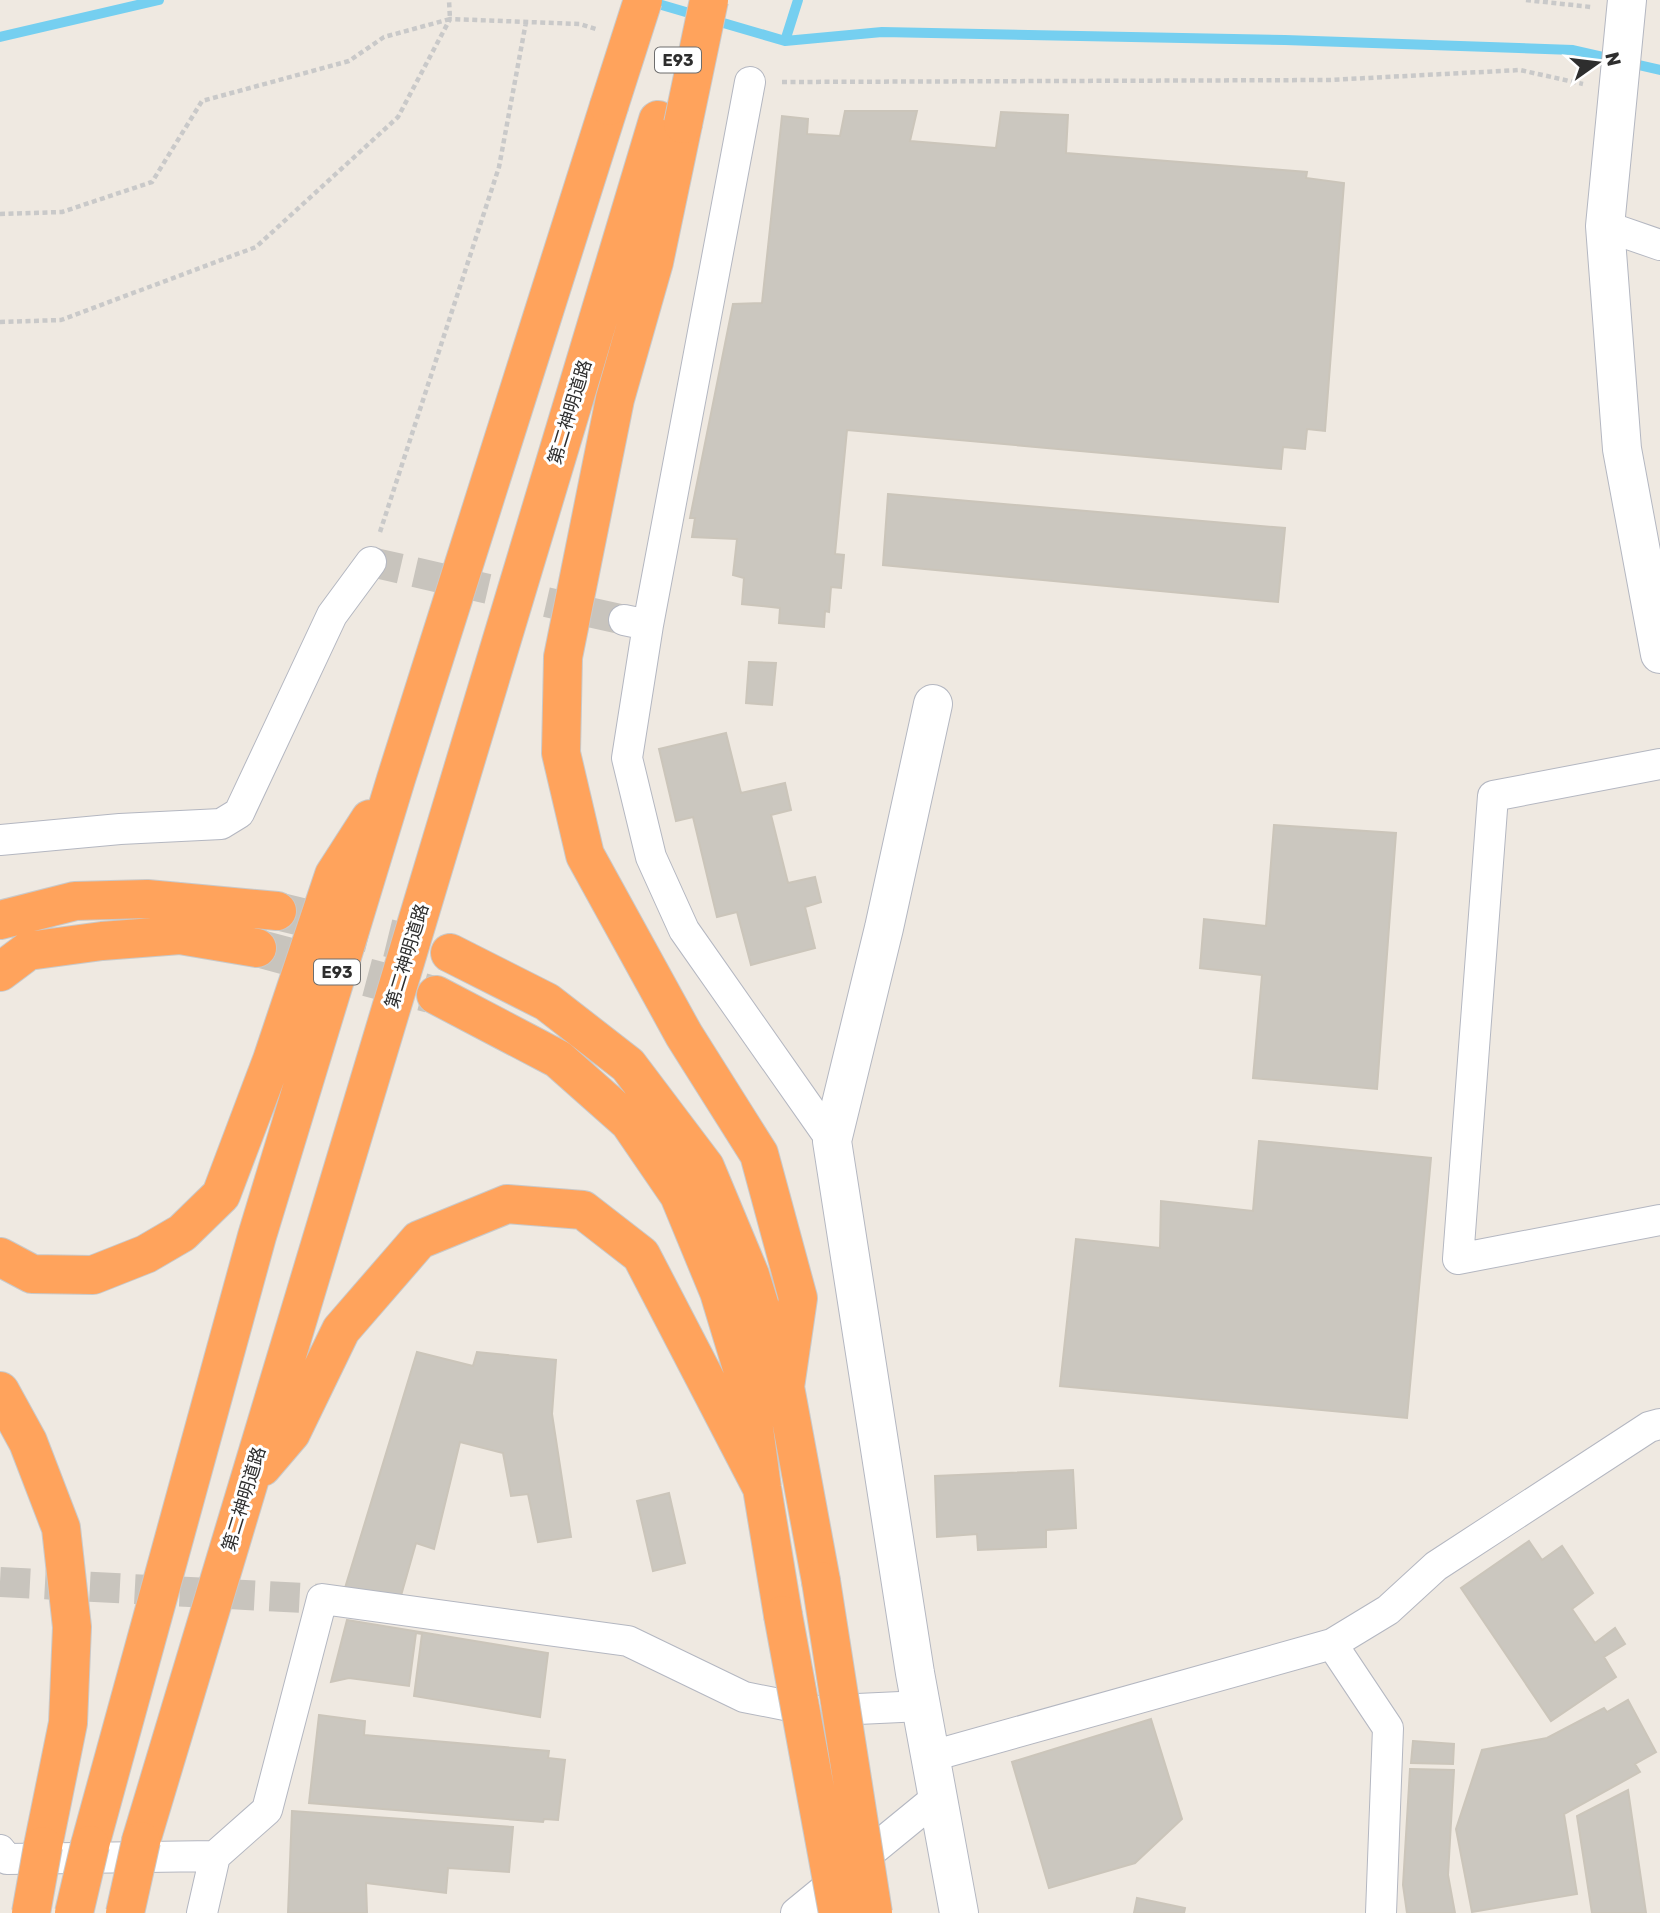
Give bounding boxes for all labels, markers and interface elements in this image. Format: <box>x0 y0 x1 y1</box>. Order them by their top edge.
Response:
north arrow <box>1562 28 1632 98</box>
road number: E93 <box>655 48 701 72</box>
text: N <box>1600 50 1626 68</box>
street label: 第二神明道路 <box>544 357 596 467</box>
street label: 第二神明道路 <box>381 901 433 1011</box>
road number: E93 <box>314 960 360 984</box>
street label: 第二神明道路 <box>218 1444 270 1554</box>

